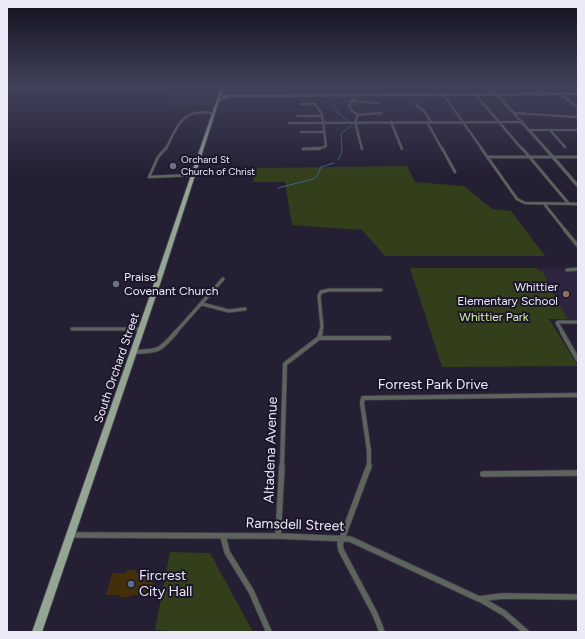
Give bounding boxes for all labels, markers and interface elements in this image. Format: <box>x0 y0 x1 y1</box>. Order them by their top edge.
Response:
place label: Orchard St Church of Christ <box>181 154 255 178</box>
marker: Orchard St Church of Christ <box>168 161 178 171</box>
place label: Praise Covenant Church <box>124 270 218 298</box>
marker: Praise Covenant Church <box>111 279 121 289</box>
place label: Whittier Elementary School <box>457 280 558 308</box>
marker: Whittier Elementary School <box>561 289 571 299</box>
park label: Whittier Park <box>459 310 529 324</box>
street label: South Orchard Street <box>91 311 143 425</box>
street label: Forrest Park Drive <box>378 377 488 393</box>
street label: Altadena Avenue <box>261 396 281 504</box>
street label: Ramsdell Street <box>245 515 345 535</box>
place label: Fircrest City Hall <box>139 568 192 600</box>
marker: Fircrest City Hall <box>126 579 136 589</box>

